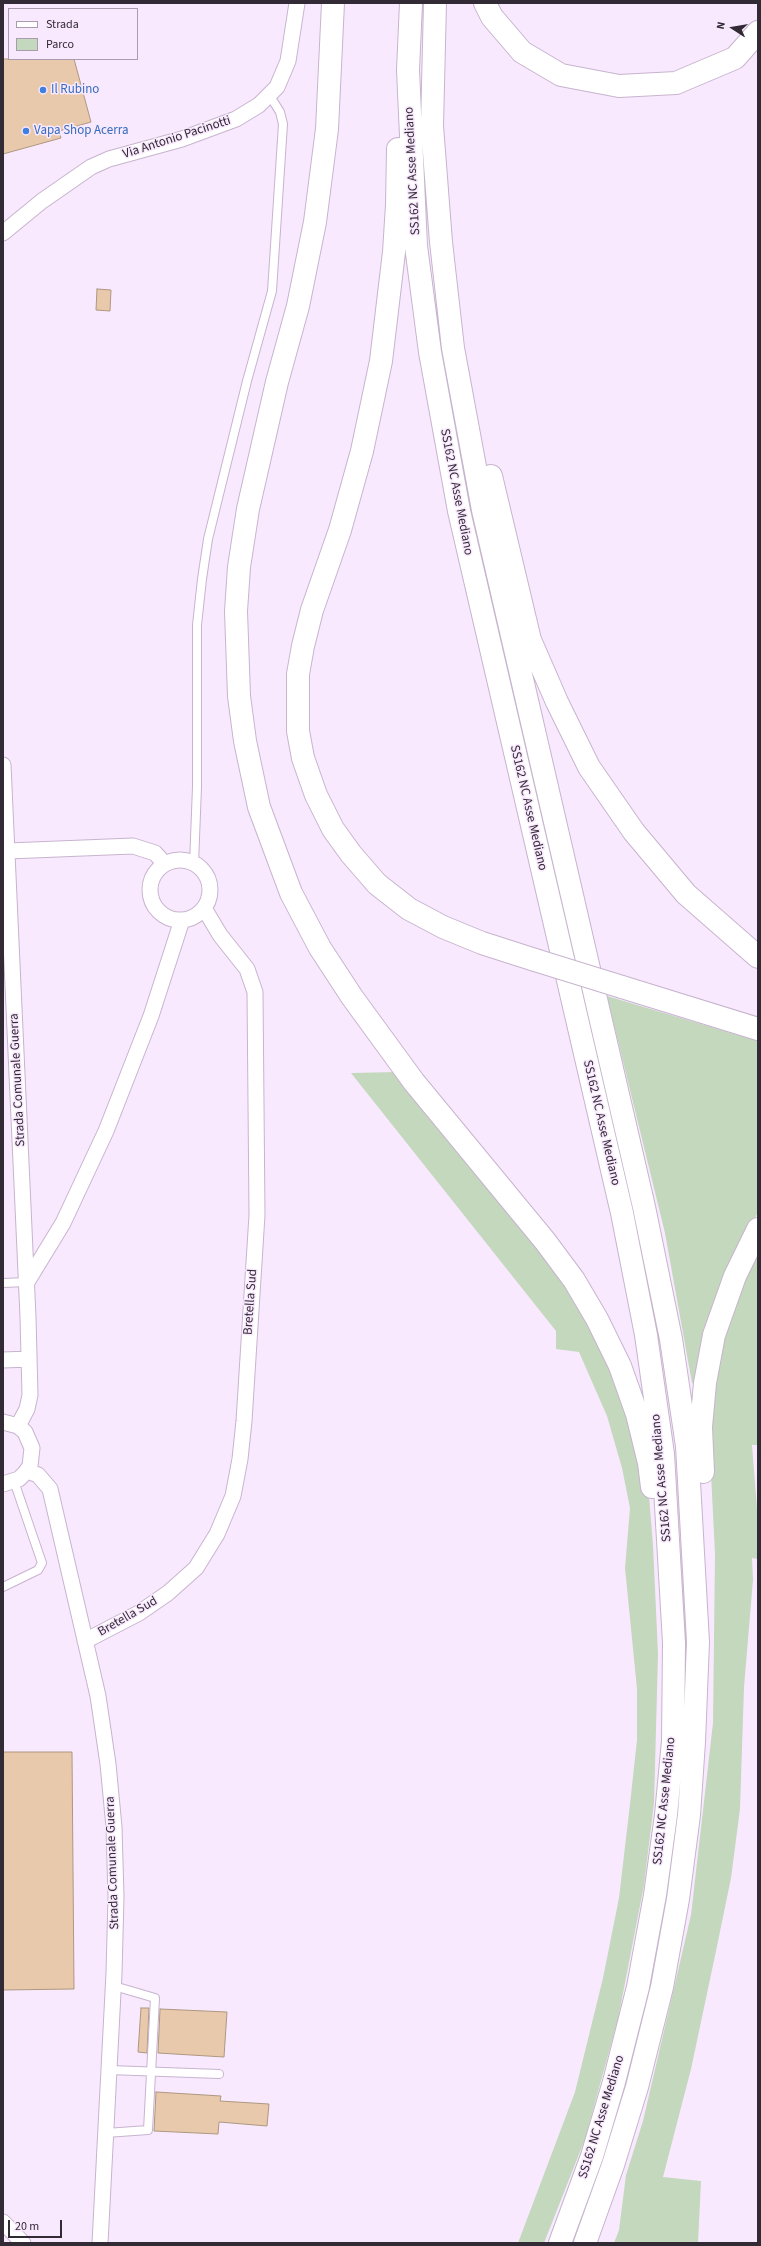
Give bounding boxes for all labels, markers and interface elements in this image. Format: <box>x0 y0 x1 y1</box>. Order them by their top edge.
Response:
legend <box>8 8 138 60</box>
north arrow <box>713 8 753 48</box>
text: Strada <box>46 16 79 33</box>
text: N <box>713 20 729 31</box>
text: Parco <box>46 36 74 53</box>
place label: Il Rubino <box>51 82 99 98</box>
marker: Il Rubino <box>38 85 48 95</box>
street label: SS162 NC Asse Mediano <box>402 106 424 236</box>
street label: Via Antonio Pacinotti <box>121 113 233 163</box>
place label: Vapa Shop Acerra <box>34 123 128 139</box>
marker: Vapa Shop Acerra <box>21 126 31 136</box>
street label: SS162 NC Asse Mediano <box>436 427 476 557</box>
street label: SS162 NC Asse Mediano <box>506 744 550 872</box>
street label: Strada Comunale Guerra <box>7 1013 29 1147</box>
street label: SS162 NC Asse Mediano <box>579 1059 623 1187</box>
street label: Bretella Sud <box>241 1269 261 1335</box>
street label: SS162 NC Asse Mediano <box>649 1413 675 1543</box>
street label: Bretella Sud <box>96 1594 160 1640</box>
street label: SS162 NC Asse Mediano <box>651 1736 679 1866</box>
street label: Strada Comunale Guerra <box>103 1796 123 1930</box>
street label: SS162 NC Asse Mediano <box>576 2053 628 2181</box>
scale bar <box>10 2212 64 2238</box>
text: 20 m <box>15 2218 39 2235</box>

